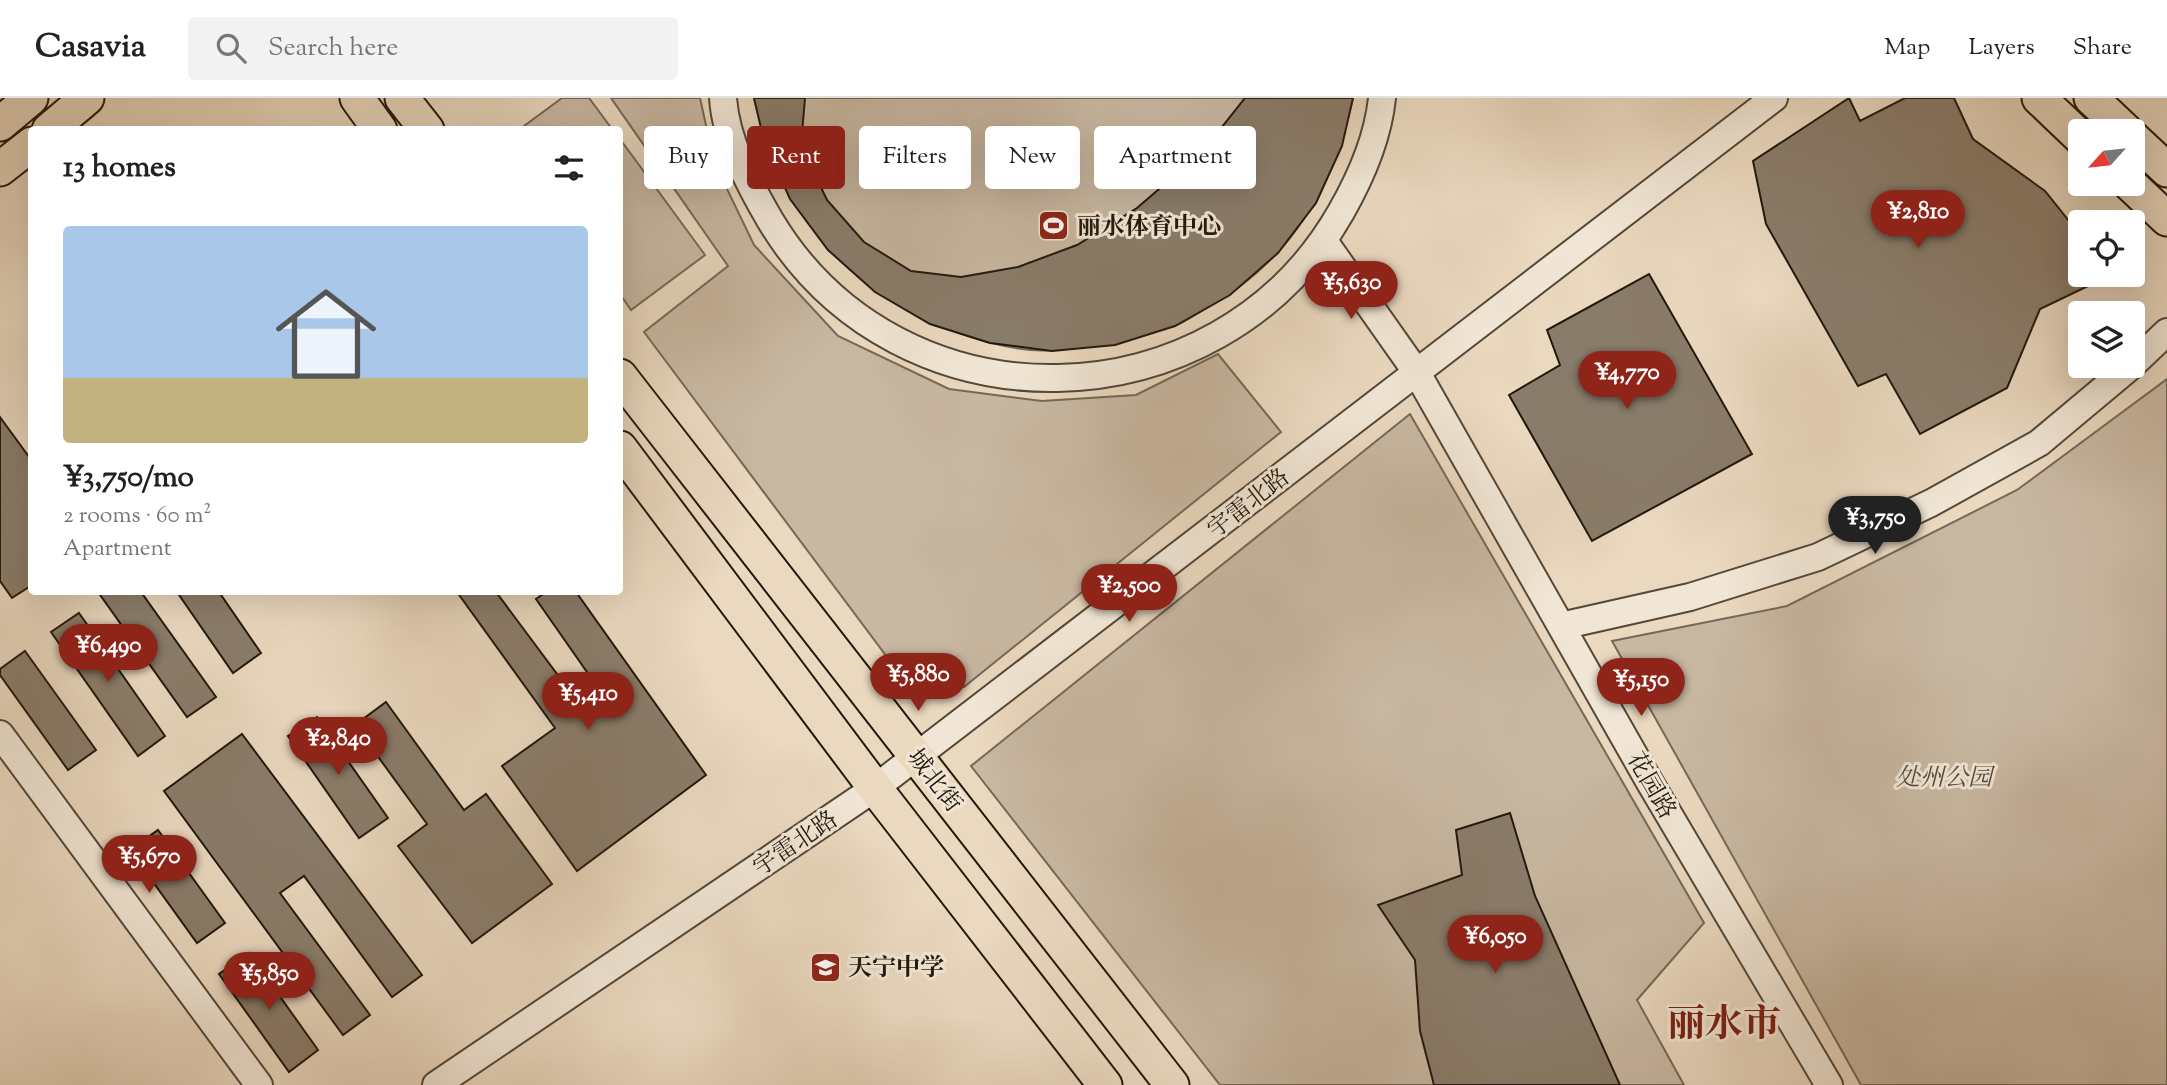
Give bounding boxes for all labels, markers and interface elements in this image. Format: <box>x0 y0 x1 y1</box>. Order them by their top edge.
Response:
search box <box>188 17 678 80</box>
text: Casavia <box>35 24 146 72</box>
icon: search <box>212 29 250 67</box>
text: Search here <box>268 30 398 67</box>
text: Map <box>1884 31 1930 65</box>
text: Layers <box>1968 31 2035 65</box>
text: Share <box>2073 31 2132 65</box>
north arrow <box>2068 119 2146 196</box>
map controls <box>2068 119 2145 378</box>
chip: Buy <box>644 126 733 189</box>
chip: Rent <box>747 126 845 189</box>
chip: Filters <box>859 126 971 189</box>
chip: New <box>985 126 1080 189</box>
chip: Apartment <box>1094 126 1256 189</box>
text: 13 homes <box>63 147 176 190</box>
icon: filters <box>550 149 588 187</box>
pin: ¥2,810 <box>1861 190 1975 250</box>
text: ¥2,810 <box>1887 196 1949 229</box>
sports icon: 丽水体育中心 <box>1037 209 1071 243</box>
button: locate <box>2068 210 2145 287</box>
place label: 丽水体育中心 <box>1077 211 1221 245</box>
pin: ¥5,630 <box>1294 262 1408 321</box>
text: ¥5,630 <box>1321 267 1381 300</box>
icon: home <box>263 271 389 397</box>
button: layers <box>2068 301 2145 378</box>
pin: ¥4,770 <box>1570 352 1684 411</box>
text: ¥4,770 <box>1594 357 1660 390</box>
text: ¥3,750/mo <box>63 457 194 500</box>
street label: 宇雷北路 <box>1201 462 1298 548</box>
pin: ¥3,750 <box>1818 496 1932 556</box>
text: 2 rooms · 60 m² <box>63 500 211 533</box>
text: ¥3,750 <box>1844 502 1906 535</box>
text: Apartment <box>63 533 172 566</box>
pin: ¥2,500 <box>1072 564 1186 624</box>
text: ¥2,500 <box>1097 570 1161 603</box>
pin: ¥6,490 <box>51 624 165 684</box>
text: ¥6,490 <box>75 630 141 663</box>
pin: ¥5,880 <box>861 654 975 713</box>
pin: ¥5,150 <box>1584 658 1698 718</box>
text: ¥5,880 <box>886 659 950 692</box>
text: ¥5,150 <box>1613 664 1669 697</box>
pin: ¥5,410 <box>531 672 645 732</box>
text: ¥5,410 <box>558 678 618 711</box>
pin: ¥2,840 <box>281 718 395 777</box>
text: ¥2,840 <box>305 723 371 756</box>
street label: 城北街 <box>898 742 969 820</box>
street label: 花园路 <box>1618 746 1683 826</box>
park label: 处州公园 <box>1896 762 1996 796</box>
street label: 宇雷北路 <box>747 804 845 886</box>
pin: ¥5,670 <box>92 836 206 895</box>
text: ¥5,670 <box>118 841 180 874</box>
pin: ¥6,050 <box>1438 916 1552 975</box>
text: ¥6,050 <box>1463 921 1527 954</box>
school or university icon: 天宁中学 <box>808 950 842 984</box>
place label: 天宁中学 <box>848 952 944 986</box>
pin: ¥5,850 <box>212 953 326 1012</box>
text: ¥5,850 <box>239 958 299 991</box>
district label: 丽水市 <box>1667 1000 1781 1054</box>

